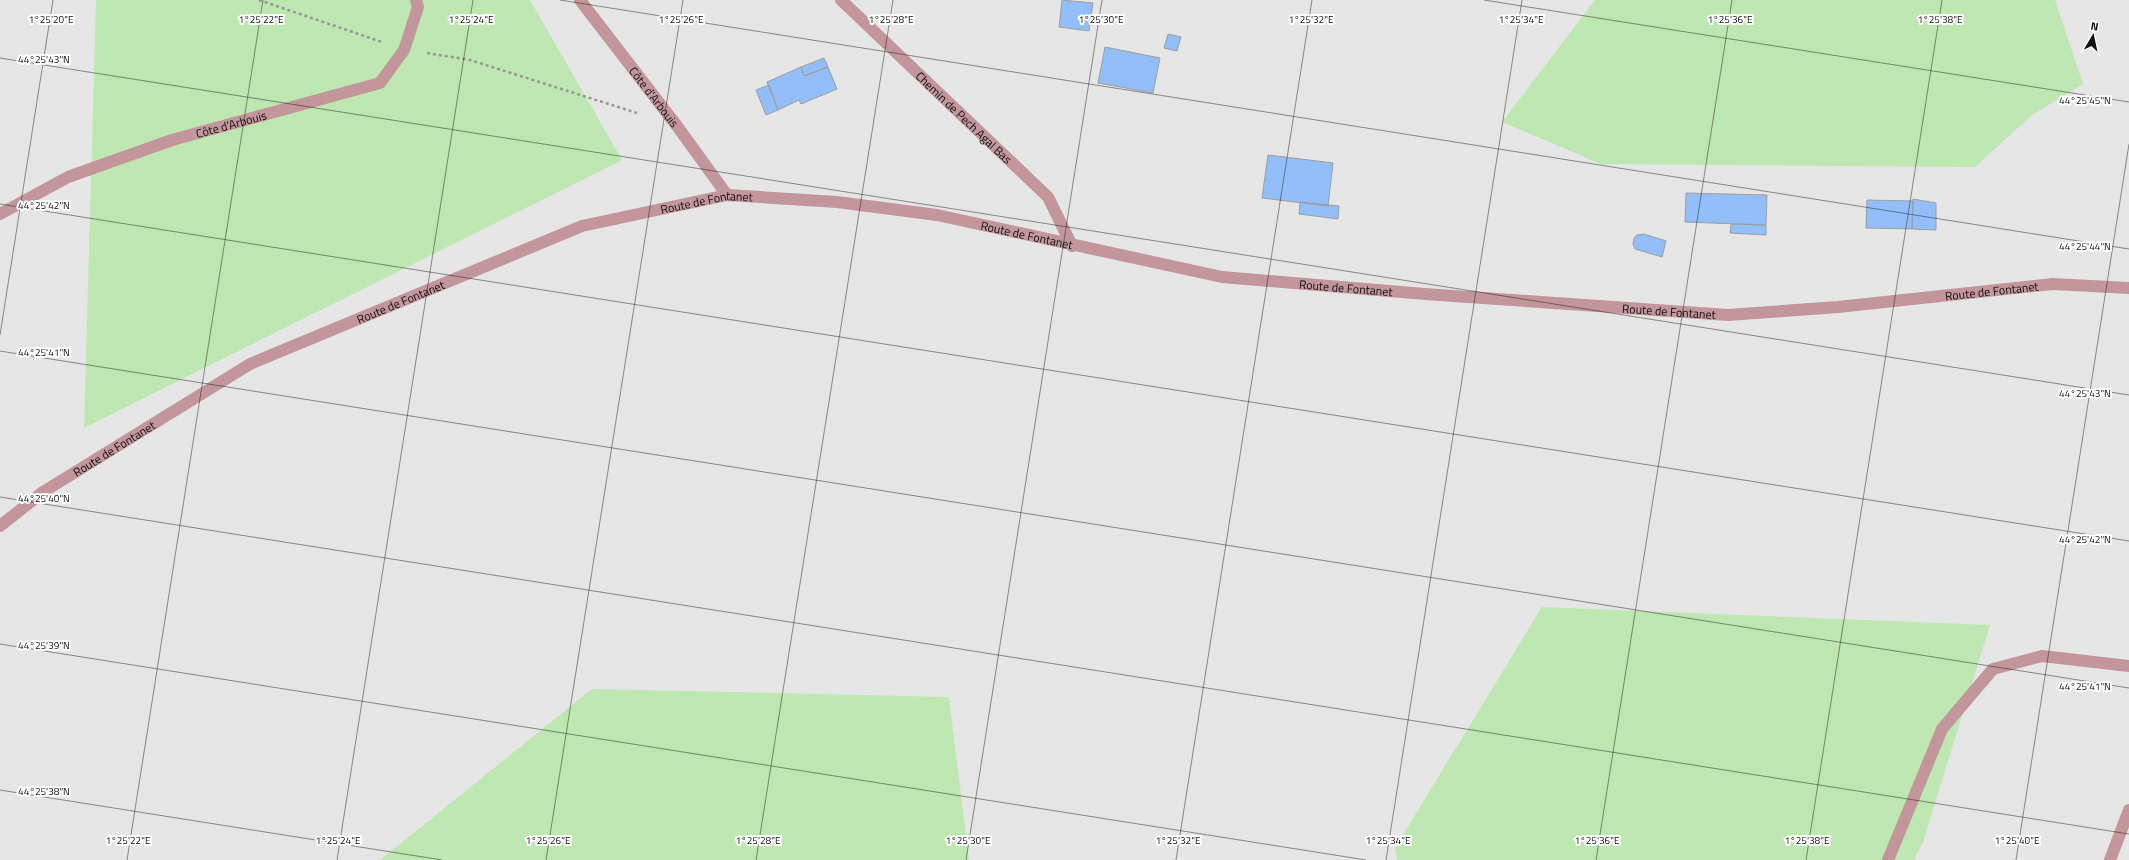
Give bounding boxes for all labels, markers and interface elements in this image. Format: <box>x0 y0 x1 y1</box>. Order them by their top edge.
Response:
text: 1°25'20"E <box>29 12 74 27</box>
text: 1°25'22"E <box>239 12 284 27</box>
text: 1°25'24"E <box>449 12 494 27</box>
text: 1°25'26"E <box>659 12 704 27</box>
text: 1°25'28"E <box>869 12 914 27</box>
text: 1°25'30"E <box>1079 12 1124 27</box>
text: 1°25'32"E <box>1289 12 1334 27</box>
text: 1°25'34"E <box>1499 12 1544 27</box>
text: 1°25'36"E <box>1708 12 1753 27</box>
text: 1°25'38"E <box>1918 12 1963 27</box>
north arrow <box>2073 16 2113 56</box>
text: N <box>2090 18 2100 35</box>
text: 44°25'43"N <box>18 52 70 67</box>
street label: Côte d'Arbouis <box>625 62 684 132</box>
street label: Chemin de Pech Agal Bas <box>912 67 1017 168</box>
text: 44°25'45"N <box>2059 93 2111 108</box>
street label: Côte d'Arbouis <box>194 105 269 143</box>
street label: Route de Fontanet <box>659 185 754 218</box>
text: 44°25'42"N <box>18 198 70 213</box>
street label: Route de Fontanet <box>979 215 1075 254</box>
text: 44°25'44"N <box>2059 239 2111 254</box>
street label: Route de Fontanet <box>353 274 448 328</box>
street label: Route de Fontanet <box>1298 274 1394 301</box>
street label: Route de Fontanet <box>1944 276 2040 305</box>
street label: Route de Fontanet <box>1622 298 1717 324</box>
text: 44°25'41"N <box>18 345 70 360</box>
text: 44°25'43"N <box>2059 386 2111 401</box>
street label: Route de Fontanet <box>69 415 159 481</box>
text: 44°25'40"N <box>18 491 70 506</box>
text: 44°25'42"N <box>2059 532 2111 547</box>
text: 44°25'39"N <box>18 638 70 653</box>
text: 44°25'41"N <box>2059 679 2111 694</box>
text: 44°25'38"N <box>18 784 70 799</box>
text: 1°25'22"E <box>106 833 151 848</box>
text: 1°25'24"E <box>316 833 361 848</box>
text: 1°25'26"E <box>526 833 571 848</box>
text: 1°25'28"E <box>736 833 781 848</box>
text: 1°25'30"E <box>946 833 991 848</box>
text: 1°25'32"E <box>1156 833 1201 848</box>
text: 1°25'34"E <box>1366 833 1411 848</box>
text: 1°25'36"E <box>1575 833 1620 848</box>
text: 1°25'38"E <box>1785 833 1830 848</box>
text: 1°25'40"E <box>1995 833 2040 848</box>

